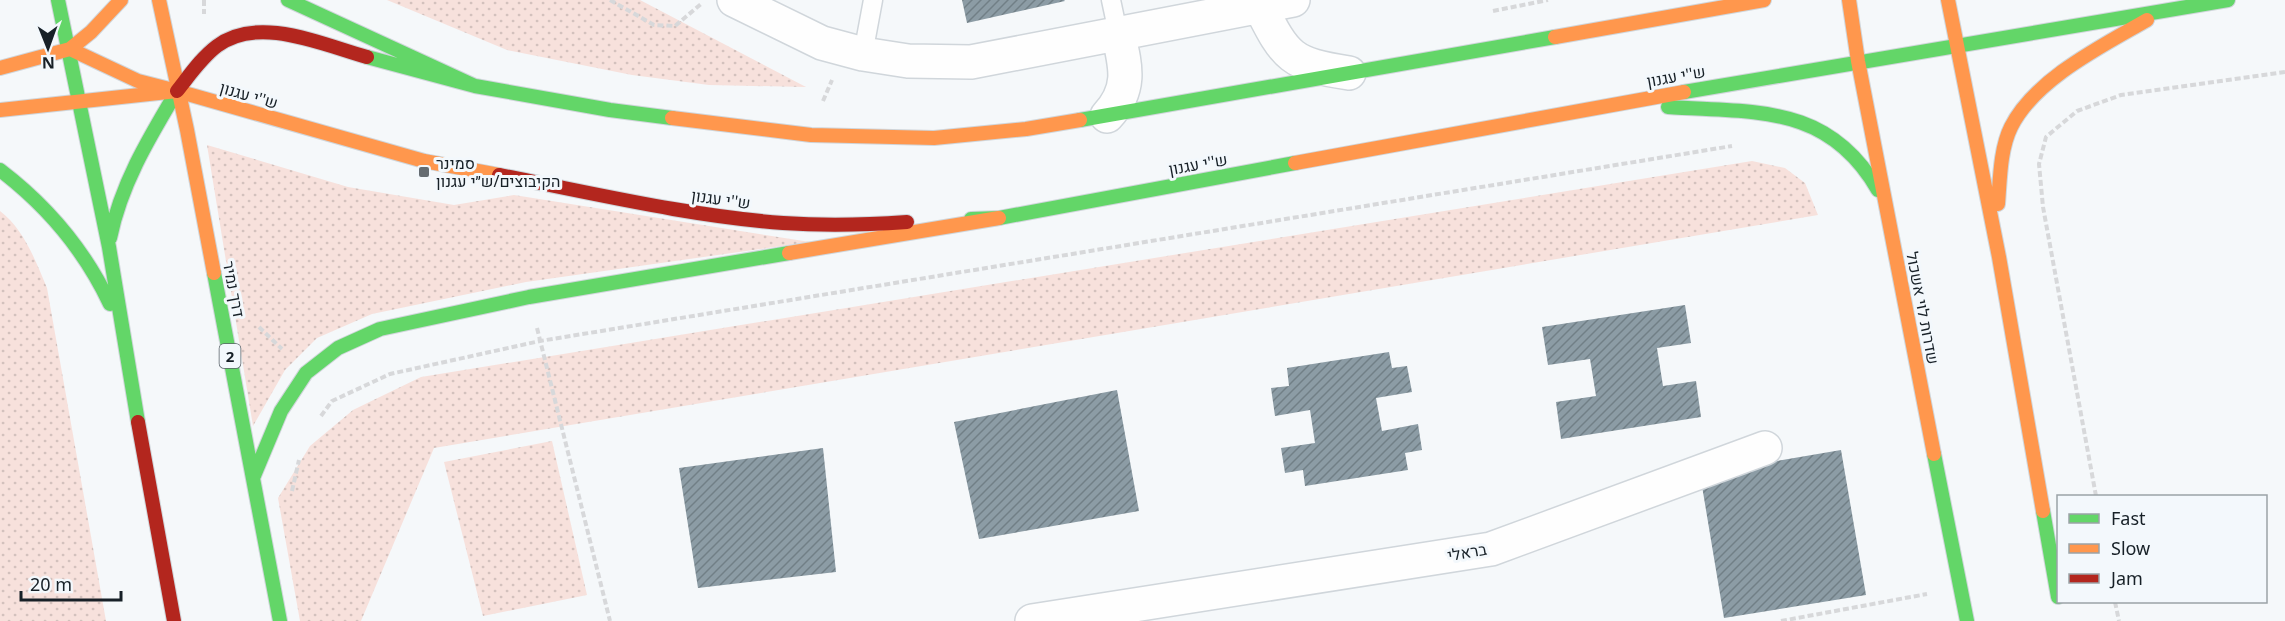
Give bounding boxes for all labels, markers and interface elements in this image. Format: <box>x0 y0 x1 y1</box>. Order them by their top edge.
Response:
north arrow <box>18 18 78 78</box>
text: N <box>42 52 55 74</box>
street label: ש''י עגנון <box>1645 60 1707 92</box>
street label: ש''י עגנון <box>217 76 281 114</box>
street label: ש''י עגנון <box>1167 148 1229 180</box>
place label: סמינר הקיבוצים/ש״י עגנון <box>436 152 561 192</box>
marker: סמינר הקיבוצים/ש״י עגנון <box>417 165 431 179</box>
street label: ש''י עגנון <box>690 184 752 214</box>
street label: שדרות לוי אשכול <box>1901 250 1945 366</box>
street label: דרך נמיר <box>218 259 250 319</box>
road number: 2 <box>220 344 240 368</box>
legend <box>2057 495 2267 603</box>
text: Fast <box>2111 506 2146 530</box>
text: Slow <box>2111 536 2150 560</box>
street label: בראלי <box>1446 538 1489 566</box>
scale bar <box>21 564 122 602</box>
text: Jam <box>2109 566 2143 590</box>
text: 20 m <box>30 572 72 596</box>

